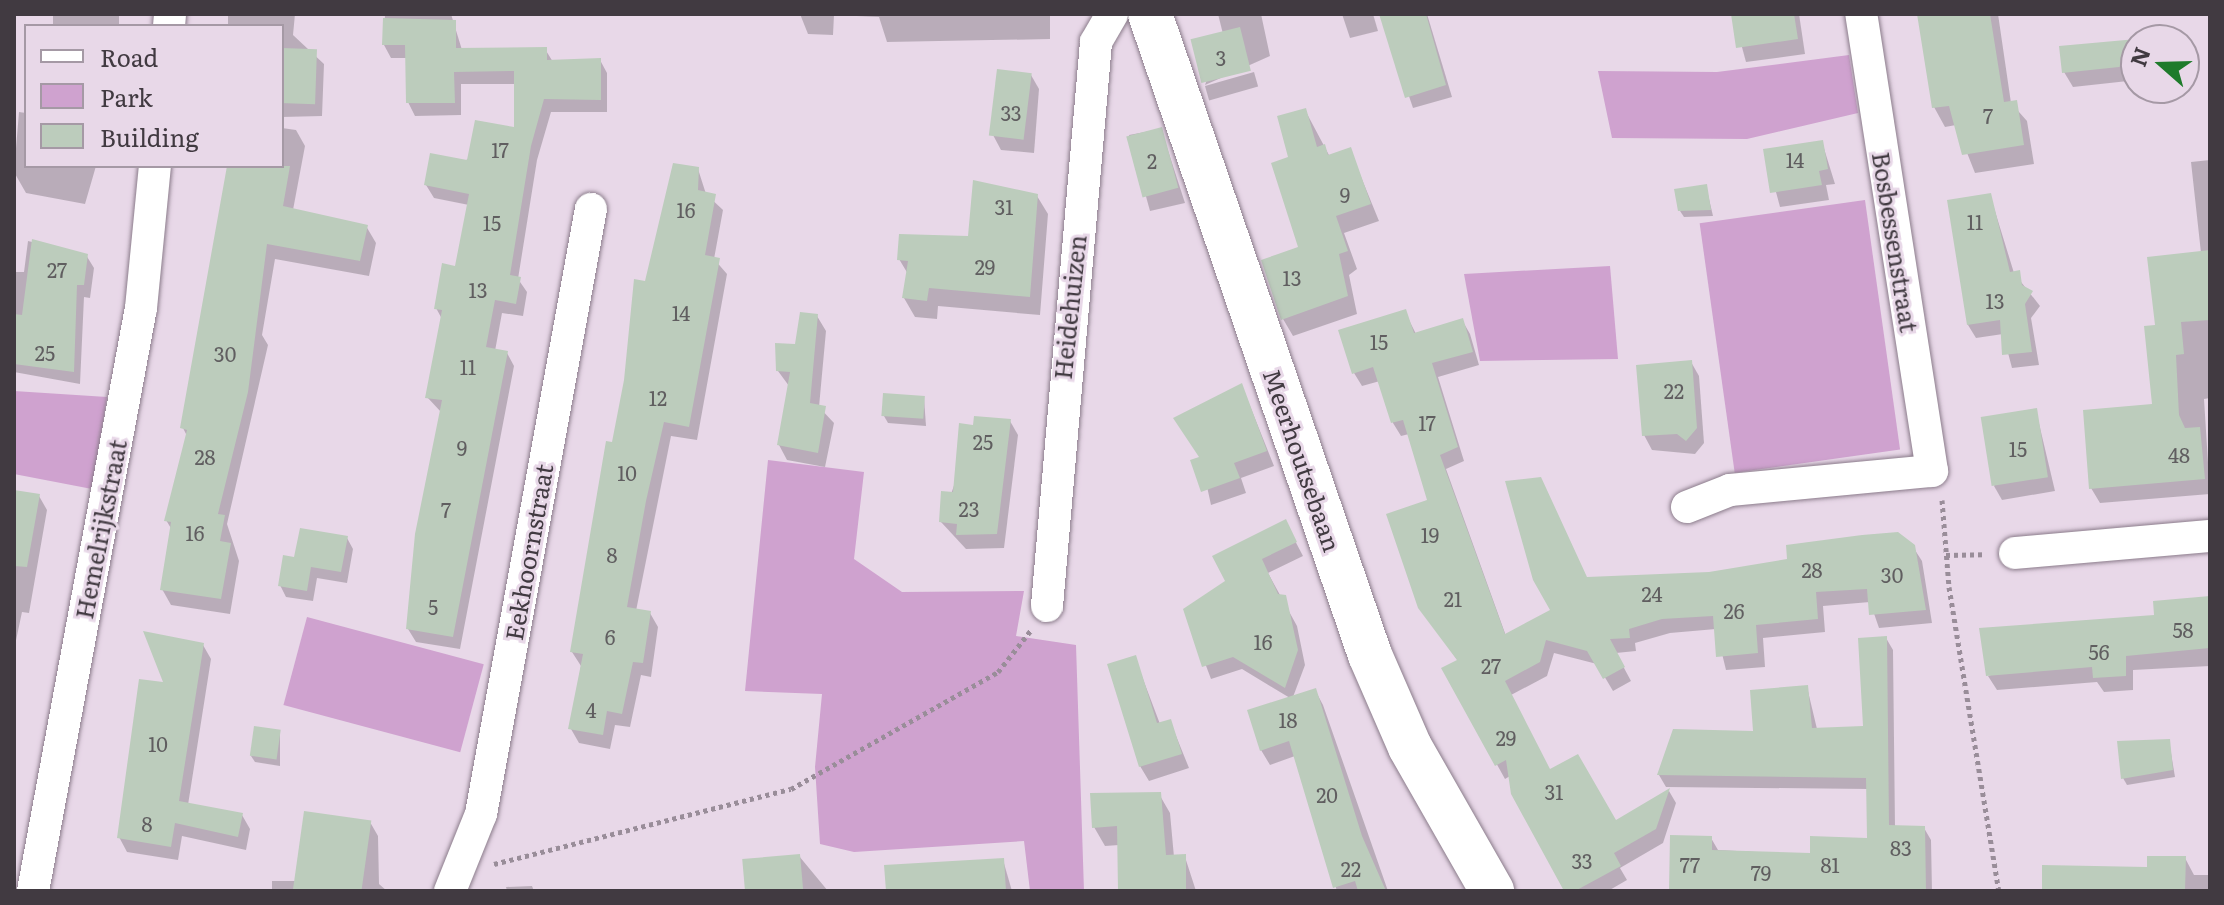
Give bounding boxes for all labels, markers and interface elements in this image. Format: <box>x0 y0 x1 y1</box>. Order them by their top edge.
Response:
legend <box>24 24 284 168</box>
north arrow <box>2120 24 2200 104</box>
text: Road <box>100 39 158 74</box>
text: N <box>2120 42 2158 71</box>
house number: 3 <box>1216 45 1226 69</box>
text: Park <box>100 79 153 114</box>
house number: 33 <box>1000 100 1022 124</box>
house number: 7 <box>1983 103 1993 127</box>
text: Building <box>100 119 199 154</box>
house number: 17 <box>491 137 509 161</box>
house number: 14 <box>1786 147 1804 171</box>
house number: 2 <box>1147 148 1157 172</box>
street label: Bosbessenstraat <box>1868 150 1924 334</box>
house number: 9 <box>1340 182 1350 206</box>
house number: 31 <box>995 194 1013 218</box>
house number: 16 <box>677 197 695 221</box>
house number: 11 <box>1967 209 1983 233</box>
house number: 15 <box>483 210 501 234</box>
street label: Heidehuizen <box>1047 233 1091 381</box>
house number: 29 <box>975 254 995 278</box>
house number: 27 <box>47 257 67 281</box>
house number: 13 <box>1283 265 1301 289</box>
house number: 13 <box>469 277 487 301</box>
house number: 13 <box>1986 288 2004 312</box>
house number: 14 <box>672 300 690 324</box>
house number: 15 <box>1370 329 1388 353</box>
house number: 25 <box>35 340 55 364</box>
house number: 30 <box>214 341 236 365</box>
house number: 11 <box>460 354 476 378</box>
street label: Meerhoutsebaan <box>1258 365 1348 555</box>
house number: 22 <box>1664 378 1684 402</box>
house number: 12 <box>649 385 667 409</box>
house number: 17 <box>1418 410 1436 434</box>
house number: 25 <box>973 429 993 453</box>
house number: 9 <box>457 435 467 459</box>
house number: 15 <box>2009 436 2027 460</box>
street label: Hemelrijkstraat <box>68 437 132 621</box>
house number: 48 <box>2168 442 2190 466</box>
house number: 28 <box>194 444 216 468</box>
house number: 10 <box>617 460 637 484</box>
street label: Eekhoornstraat <box>498 462 558 642</box>
house number: 23 <box>959 496 979 520</box>
house number: 7 <box>441 497 451 521</box>
house number: 16 <box>186 520 204 544</box>
house number: 19 <box>1421 522 1439 546</box>
house number: 8 <box>606 542 618 566</box>
house number: 28 <box>1801 557 1823 581</box>
house number: 30 <box>1881 562 1903 586</box>
house number: 24 <box>1641 581 1663 605</box>
house number: 21 <box>1444 586 1462 610</box>
house number: 5 <box>428 594 438 618</box>
house number: 26 <box>1724 598 1744 622</box>
house number: 58 <box>2172 617 2194 641</box>
house number: 6 <box>605 624 615 648</box>
house number: 16 <box>1254 629 1272 653</box>
house number: 56 <box>2089 639 2109 663</box>
house number: 27 <box>1481 653 1501 677</box>
house number: 4 <box>585 697 597 721</box>
house number: 18 <box>1278 707 1298 731</box>
house number: 29 <box>1496 725 1516 749</box>
house number: 10 <box>148 731 168 755</box>
house number: 31 <box>1545 779 1563 803</box>
house number: 20 <box>1316 782 1338 806</box>
house number: 8 <box>141 811 153 835</box>
house number: 83 <box>1890 835 1912 859</box>
house number: 33 <box>1571 848 1593 872</box>
house number: 77 <box>1680 852 1700 876</box>
house number: 81 <box>1820 852 1840 876</box>
house number: 22 <box>1341 856 1361 880</box>
house number: 79 <box>1751 860 1771 884</box>

